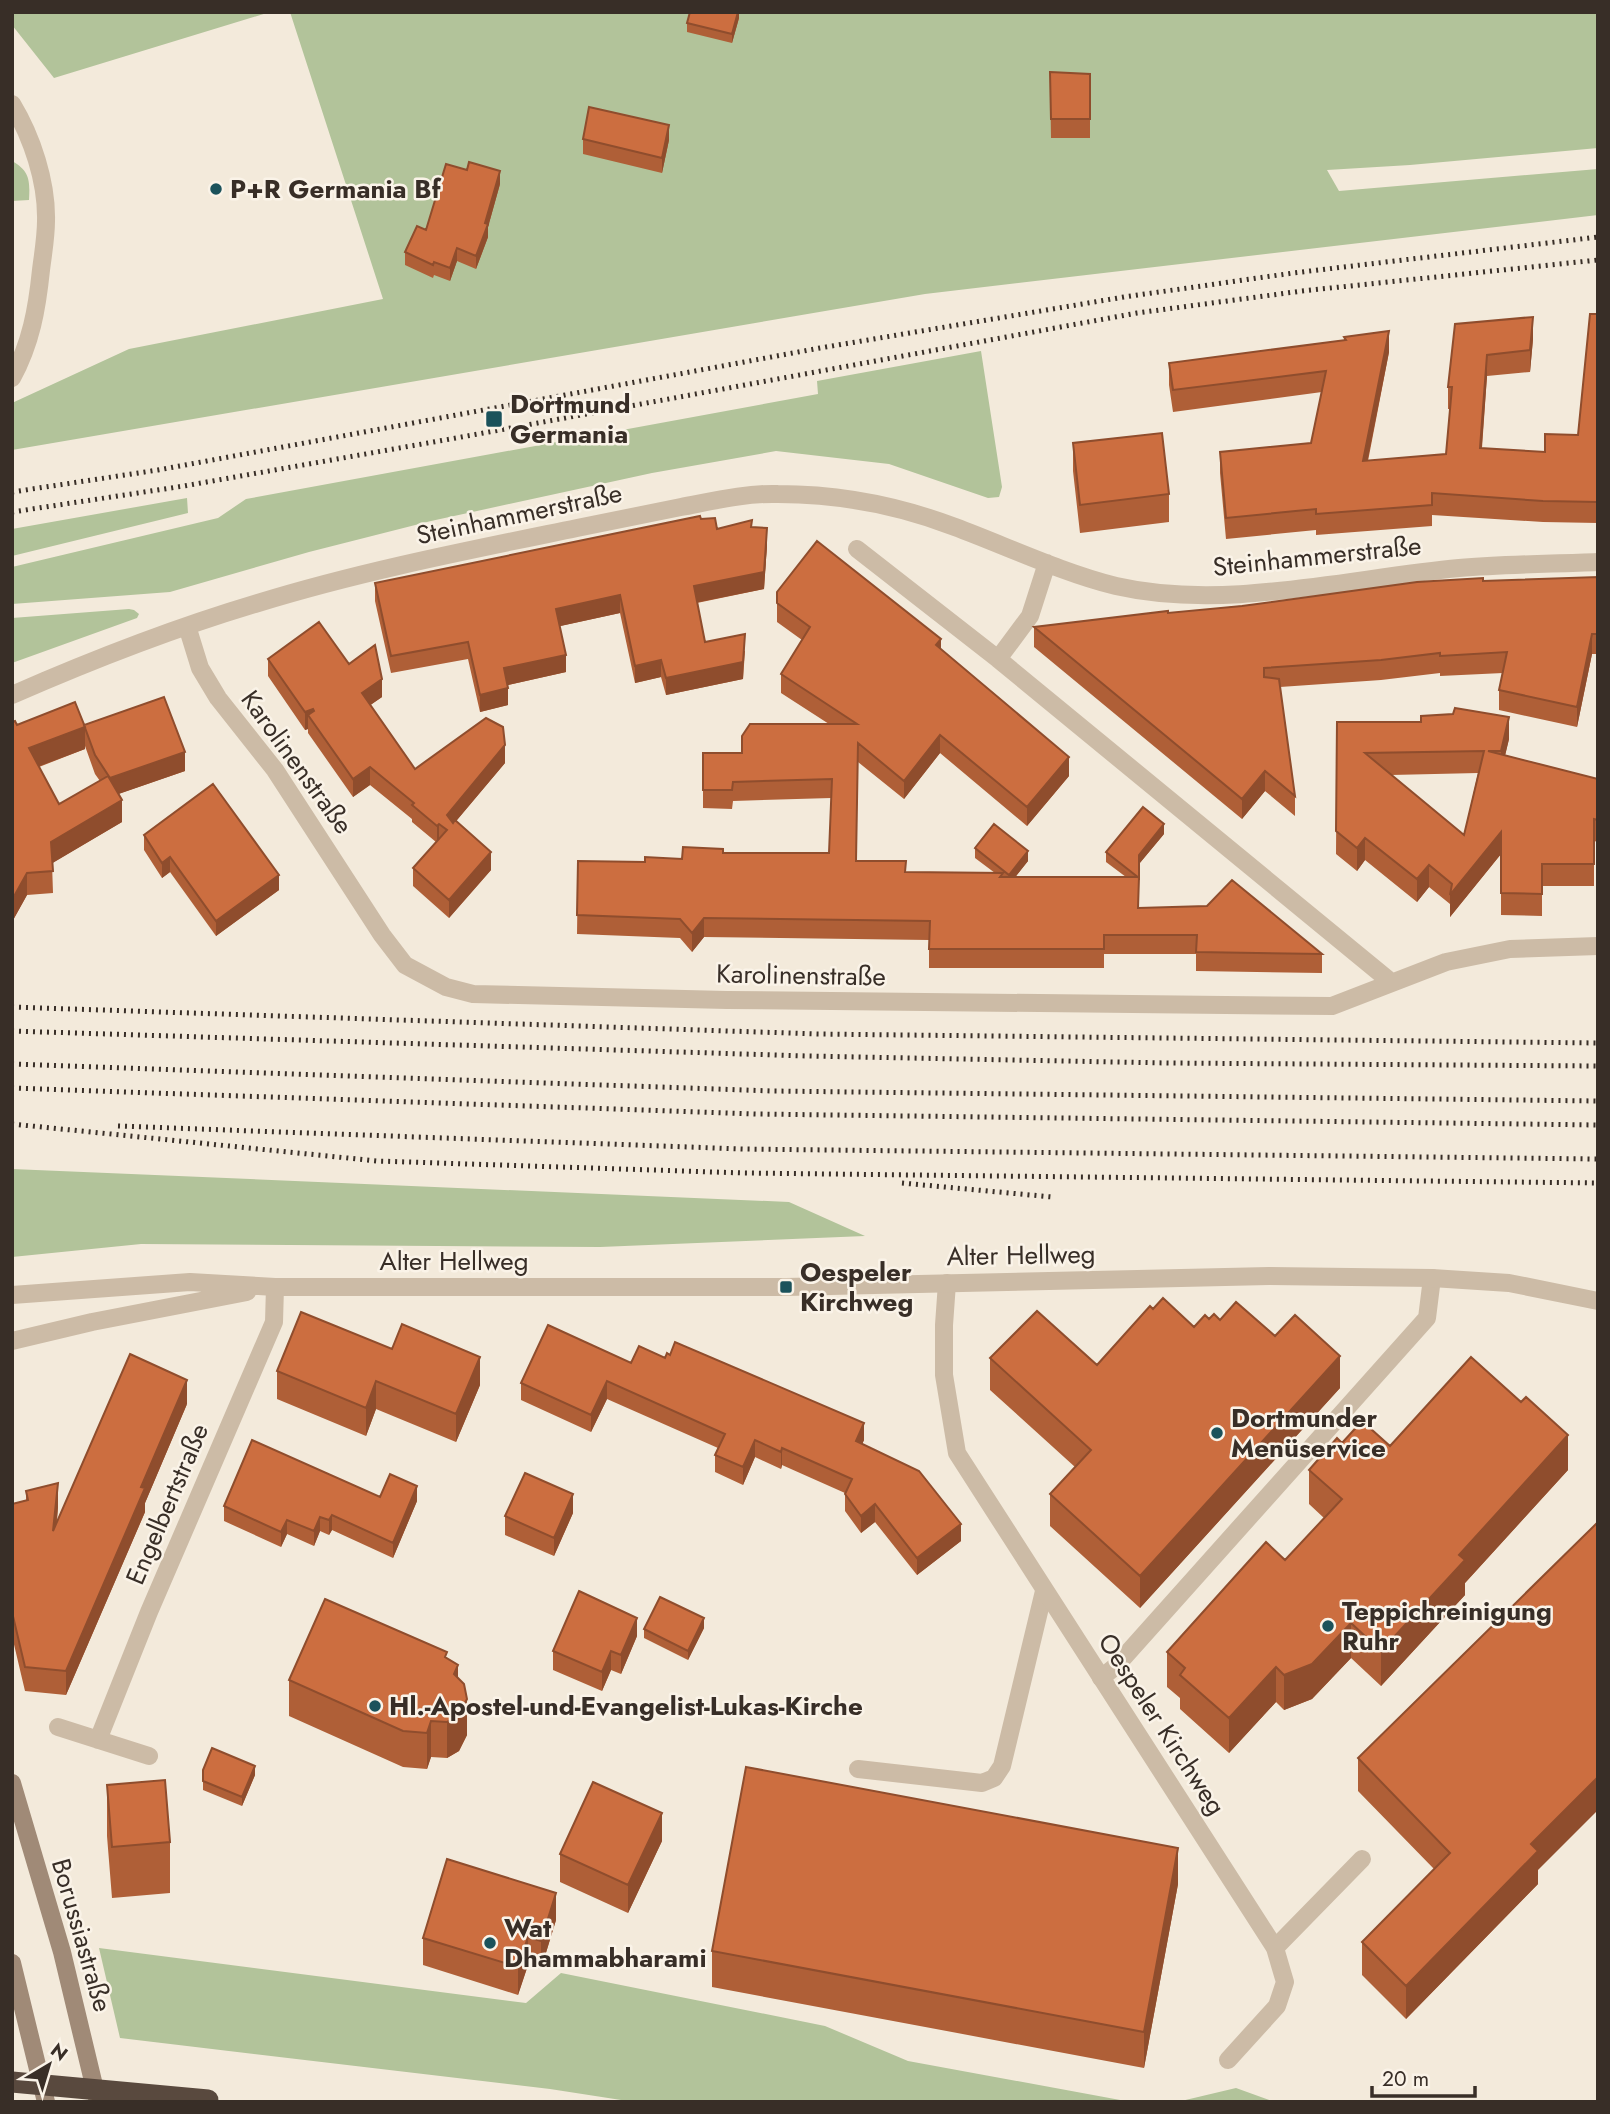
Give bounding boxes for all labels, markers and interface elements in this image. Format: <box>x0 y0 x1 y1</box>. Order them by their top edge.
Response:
place label: P+R Germania Bf <box>230 170 442 208</box>
marker: P+R Germania Bf <box>208 181 224 197</box>
place label: Dortmund Germania <box>510 385 631 453</box>
marker: Dortmund Germania <box>484 409 504 429</box>
street label: Steinhammerstraße <box>413 474 625 554</box>
street label: Steinhammerstraße <box>1211 526 1423 586</box>
street label: Karolinenstraße <box>232 682 362 842</box>
street label: Karolinenstraße <box>716 955 886 995</box>
street label: Alter Hellweg <box>946 1235 1096 1275</box>
street label: Alter Hellweg <box>380 1242 528 1280</box>
place label: Oespeler Kirchweg <box>800 1253 913 1321</box>
marker: Oespeler Kirchweg <box>778 1279 794 1295</box>
place label: Dortmunder Menüservice <box>1231 1399 1386 1467</box>
street label: Engelbertstraße <box>116 1418 218 1590</box>
marker: Dortmunder Menüservice <box>1209 1425 1225 1441</box>
place label: Teppichreinigung Ruhr <box>1342 1592 1552 1660</box>
marker: Teppichreinigung Ruhr <box>1320 1618 1336 1634</box>
street label: Oespeler Kirchweg <box>1089 1626 1235 1822</box>
place label: Hl.-Apostel-und-Evangelist-Lukas-Kirche <box>389 1687 863 1725</box>
marker: Hl.-Apostel-und-Evangelist-Lukas-Kirche <box>367 1698 383 1714</box>
street label: Borussiastraße <box>42 1854 122 2016</box>
place label: Wat Dhammabharami <box>504 1909 707 1977</box>
marker: Wat Dhammabharami <box>482 1935 498 1951</box>
north arrow <box>14 2030 84 2100</box>
text: N <box>45 2037 73 2067</box>
scale bar <box>1372 2054 1475 2098</box>
text: 20 m <box>1382 2064 1429 2094</box>

